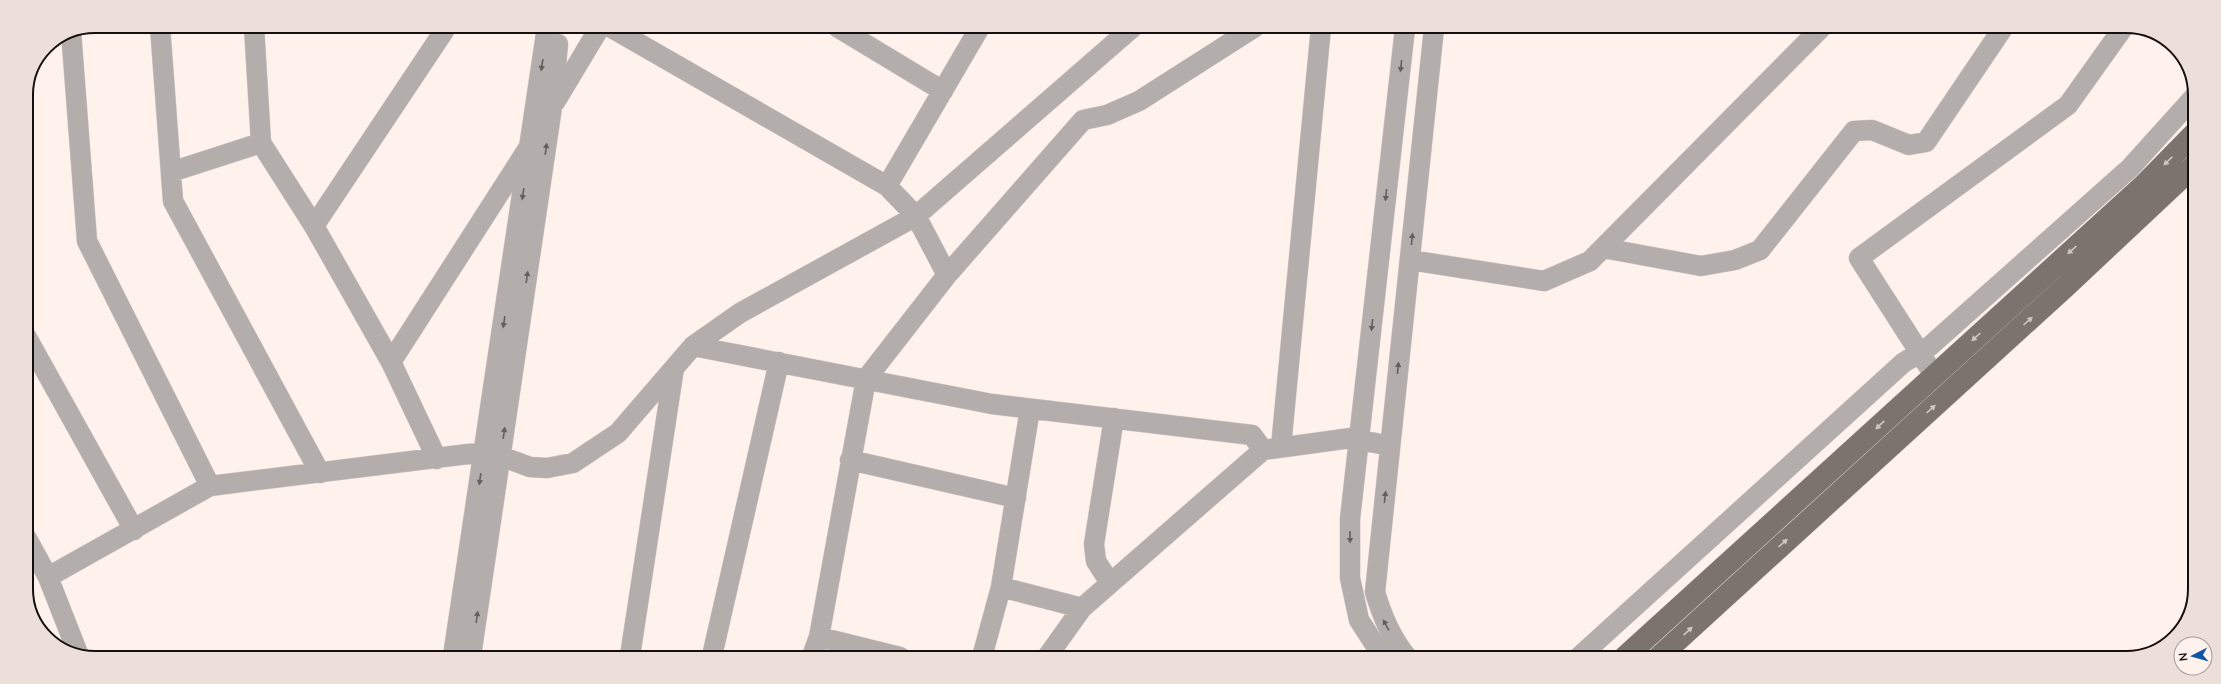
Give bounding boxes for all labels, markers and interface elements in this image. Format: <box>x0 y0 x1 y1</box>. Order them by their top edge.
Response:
one-way arrow <box>539 59 545 71</box>
one-way arrow <box>1398 60 1404 72</box>
one-way arrow <box>543 142 549 155</box>
one-way arrow <box>2163 157 2172 166</box>
one-way arrow <box>520 188 526 200</box>
one-way arrow <box>1383 189 1390 202</box>
one-way arrow <box>1409 233 1415 245</box>
one-way arrow <box>2067 245 2077 254</box>
one-way arrow <box>524 271 530 283</box>
one-way arrow <box>501 316 507 328</box>
one-way arrow <box>2022 317 2033 326</box>
one-way arrow <box>1368 319 1375 331</box>
one-way arrow <box>1971 332 1980 341</box>
one-way arrow <box>1395 362 1402 374</box>
one-way arrow <box>1927 405 1936 414</box>
one-way arrow <box>1875 420 1885 430</box>
one-way arrow <box>501 427 507 440</box>
one-way arrow <box>477 472 483 485</box>
one-way arrow <box>1382 491 1388 503</box>
one-way arrow <box>1347 531 1353 544</box>
one-way arrow <box>1778 539 1789 548</box>
one-way arrow <box>474 611 480 624</box>
one-way arrow <box>1383 619 1390 630</box>
one-way arrow <box>1683 627 1692 636</box>
north arrow <box>2173 636 2213 676</box>
text: N <box>2176 652 2189 662</box>

